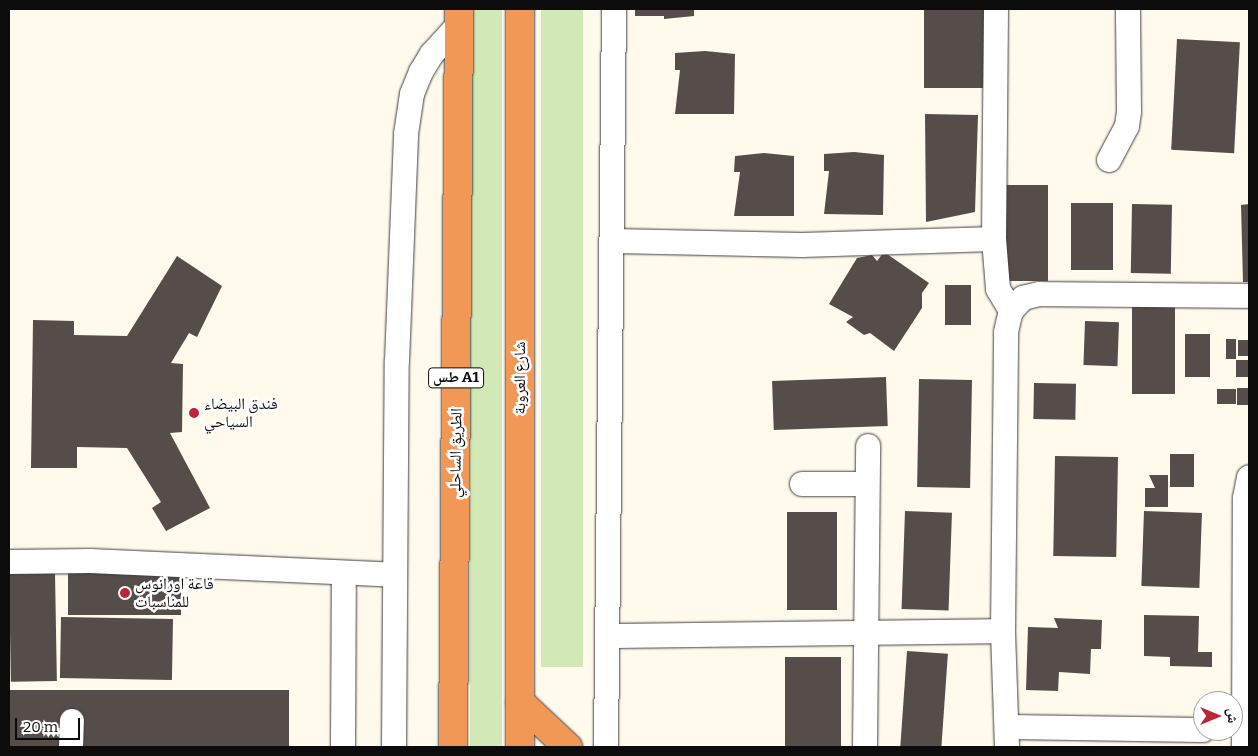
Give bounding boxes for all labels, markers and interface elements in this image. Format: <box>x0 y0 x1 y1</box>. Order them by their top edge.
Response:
street label: شارع العروبة <box>510 341 530 415</box>
road number: طس A1 <box>427 366 485 390</box>
place label: فندق البيضاء السياحي <box>204 394 278 432</box>
marker: فندق البيضاء السياحي <box>188 407 200 419</box>
street label: الطريق الساحلي <box>446 408 466 498</box>
place label: قاعة اورانوس للمناسبات <box>135 574 214 612</box>
marker: قاعة اورانوس للمناسبات <box>119 587 131 599</box>
north arrow <box>1193 691 1243 741</box>
scale bar <box>18 708 82 740</box>
text: ش <box>1224 709 1241 723</box>
text: 20 m <box>23 718 58 736</box>

